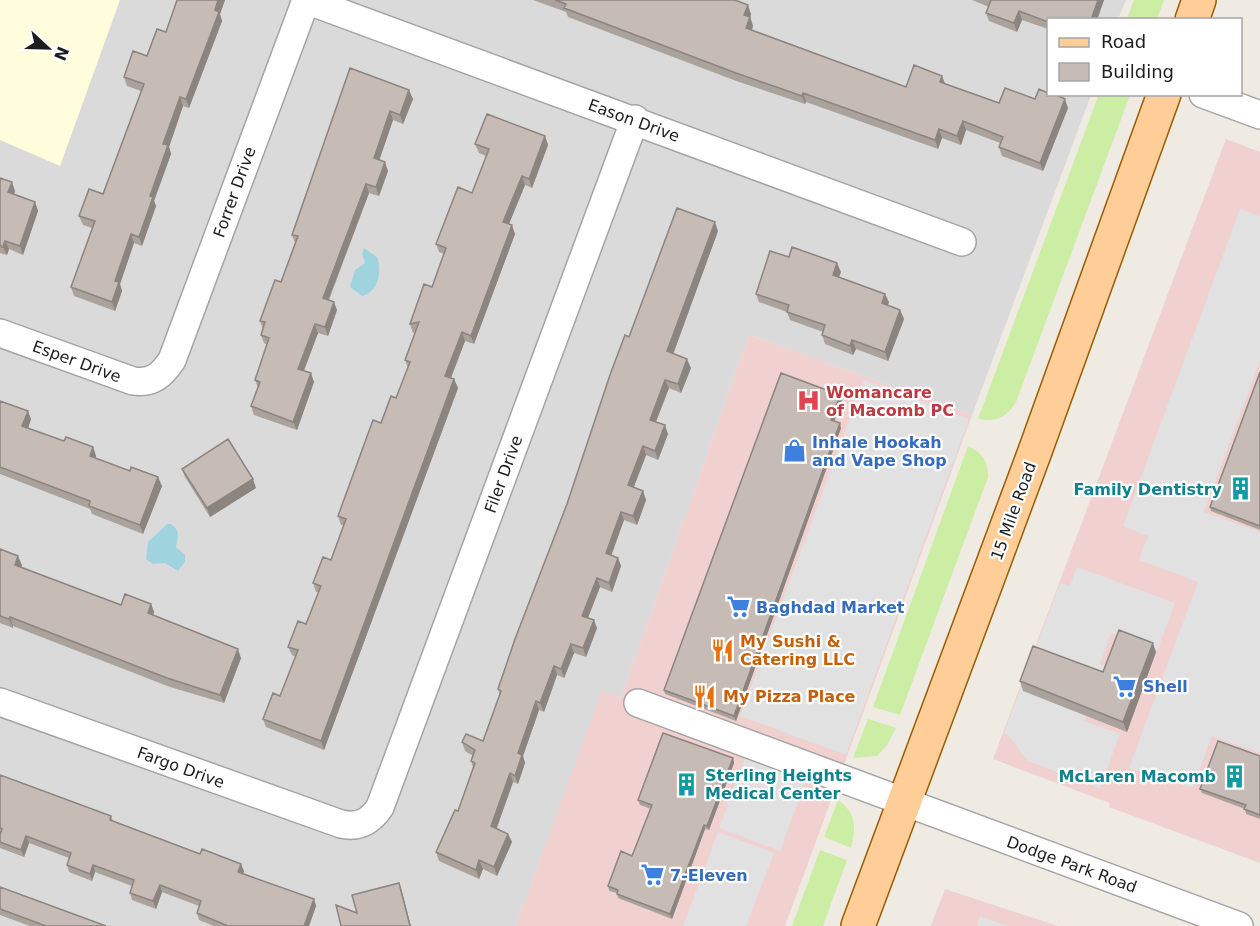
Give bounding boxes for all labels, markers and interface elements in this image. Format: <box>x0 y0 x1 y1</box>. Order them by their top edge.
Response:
north arrow <box>18 18 78 78</box>
legend <box>1047 18 1242 96</box>
text: Road <box>1101 31 1146 52</box>
text: N <box>50 44 73 63</box>
text: Building <box>1101 61 1174 82</box>
street label: Eason Drive <box>586 95 682 146</box>
street label: Forrer Drive <box>209 144 260 240</box>
street label: Esper Drive <box>30 337 124 386</box>
place label: Womancare of Macomb PC <box>826 383 954 420</box>
hospital icon: Womancare of Macomb PC <box>795 388 821 414</box>
street label: Filer Drive <box>481 433 526 516</box>
place label: Inhale Hookah and Vape Shop <box>812 433 947 470</box>
shop icon: Inhale Hookah and Vape Shop <box>781 438 807 464</box>
street label: 15 Mile Road <box>987 459 1040 563</box>
building icon: Family Dentistry <box>1227 476 1253 502</box>
place label: Family Dentistry <box>1073 480 1223 499</box>
supermarket icon: Baghdad Market <box>725 594 751 620</box>
place label: Baghdad Market <box>756 598 905 617</box>
place label: My Sushi & Catering LLC <box>740 632 855 669</box>
restaurant icon: My Sushi & Catering LLC <box>709 637 735 663</box>
supermarket icon: Shell <box>1112 673 1138 699</box>
place label: Shell <box>1143 677 1188 696</box>
restaurant icon: My Pizza Place <box>692 683 718 709</box>
place label: My Pizza Place <box>723 687 856 706</box>
street label: Fargo Drive <box>135 743 227 792</box>
building icon: McLaren Macomb <box>1221 763 1247 789</box>
place label: Sterling Heights Medical Center <box>705 766 852 803</box>
place label: McLaren Macomb <box>1059 767 1216 786</box>
building icon: Sterling Heights Medical Center <box>674 771 700 797</box>
street label: Dodge Park Road <box>1004 832 1140 897</box>
supermarket icon: 7-Eleven <box>639 862 665 888</box>
place label: 7-Eleven <box>670 866 748 885</box>

